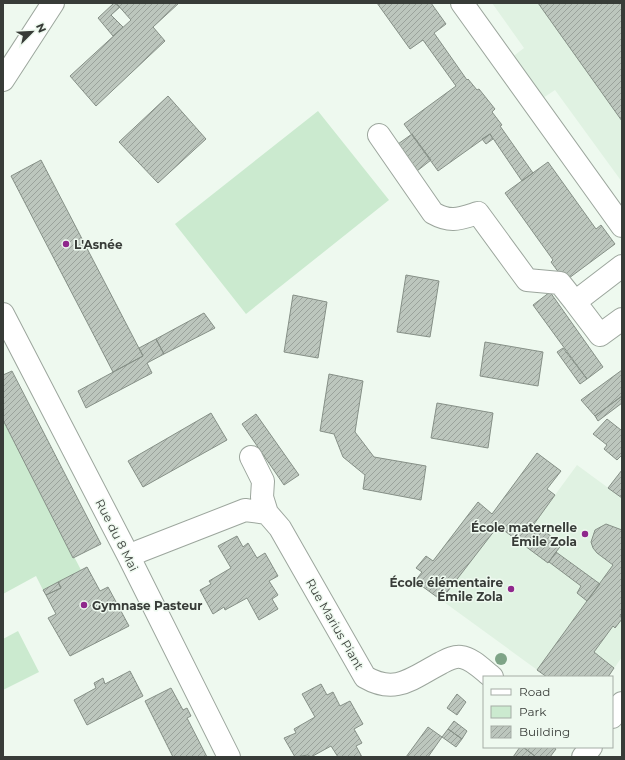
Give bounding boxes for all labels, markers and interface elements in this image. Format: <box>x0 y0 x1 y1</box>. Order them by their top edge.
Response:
north arrow <box>12 12 52 52</box>
text: N <box>33 21 49 35</box>
place label: L'Asnée <box>74 237 123 252</box>
marker: L'Asnée <box>61 239 71 249</box>
street label: Rue du 8 Mai <box>92 496 142 574</box>
place label: École maternelle Émile Zola <box>471 520 577 549</box>
marker: École maternelle Émile Zola <box>580 529 590 539</box>
place label: École élémentaire Émile Zola <box>390 575 503 604</box>
street label: Rue Marius Piant <box>303 576 367 672</box>
marker: École élémentaire Émile Zola <box>506 584 516 594</box>
place label: Gymnase Pasteur <box>92 598 202 613</box>
marker: Gymnase Pasteur <box>79 600 89 610</box>
legend <box>483 676 613 748</box>
text: Road <box>519 684 550 699</box>
text: Park <box>519 704 547 719</box>
text: Building <box>519 724 570 739</box>

